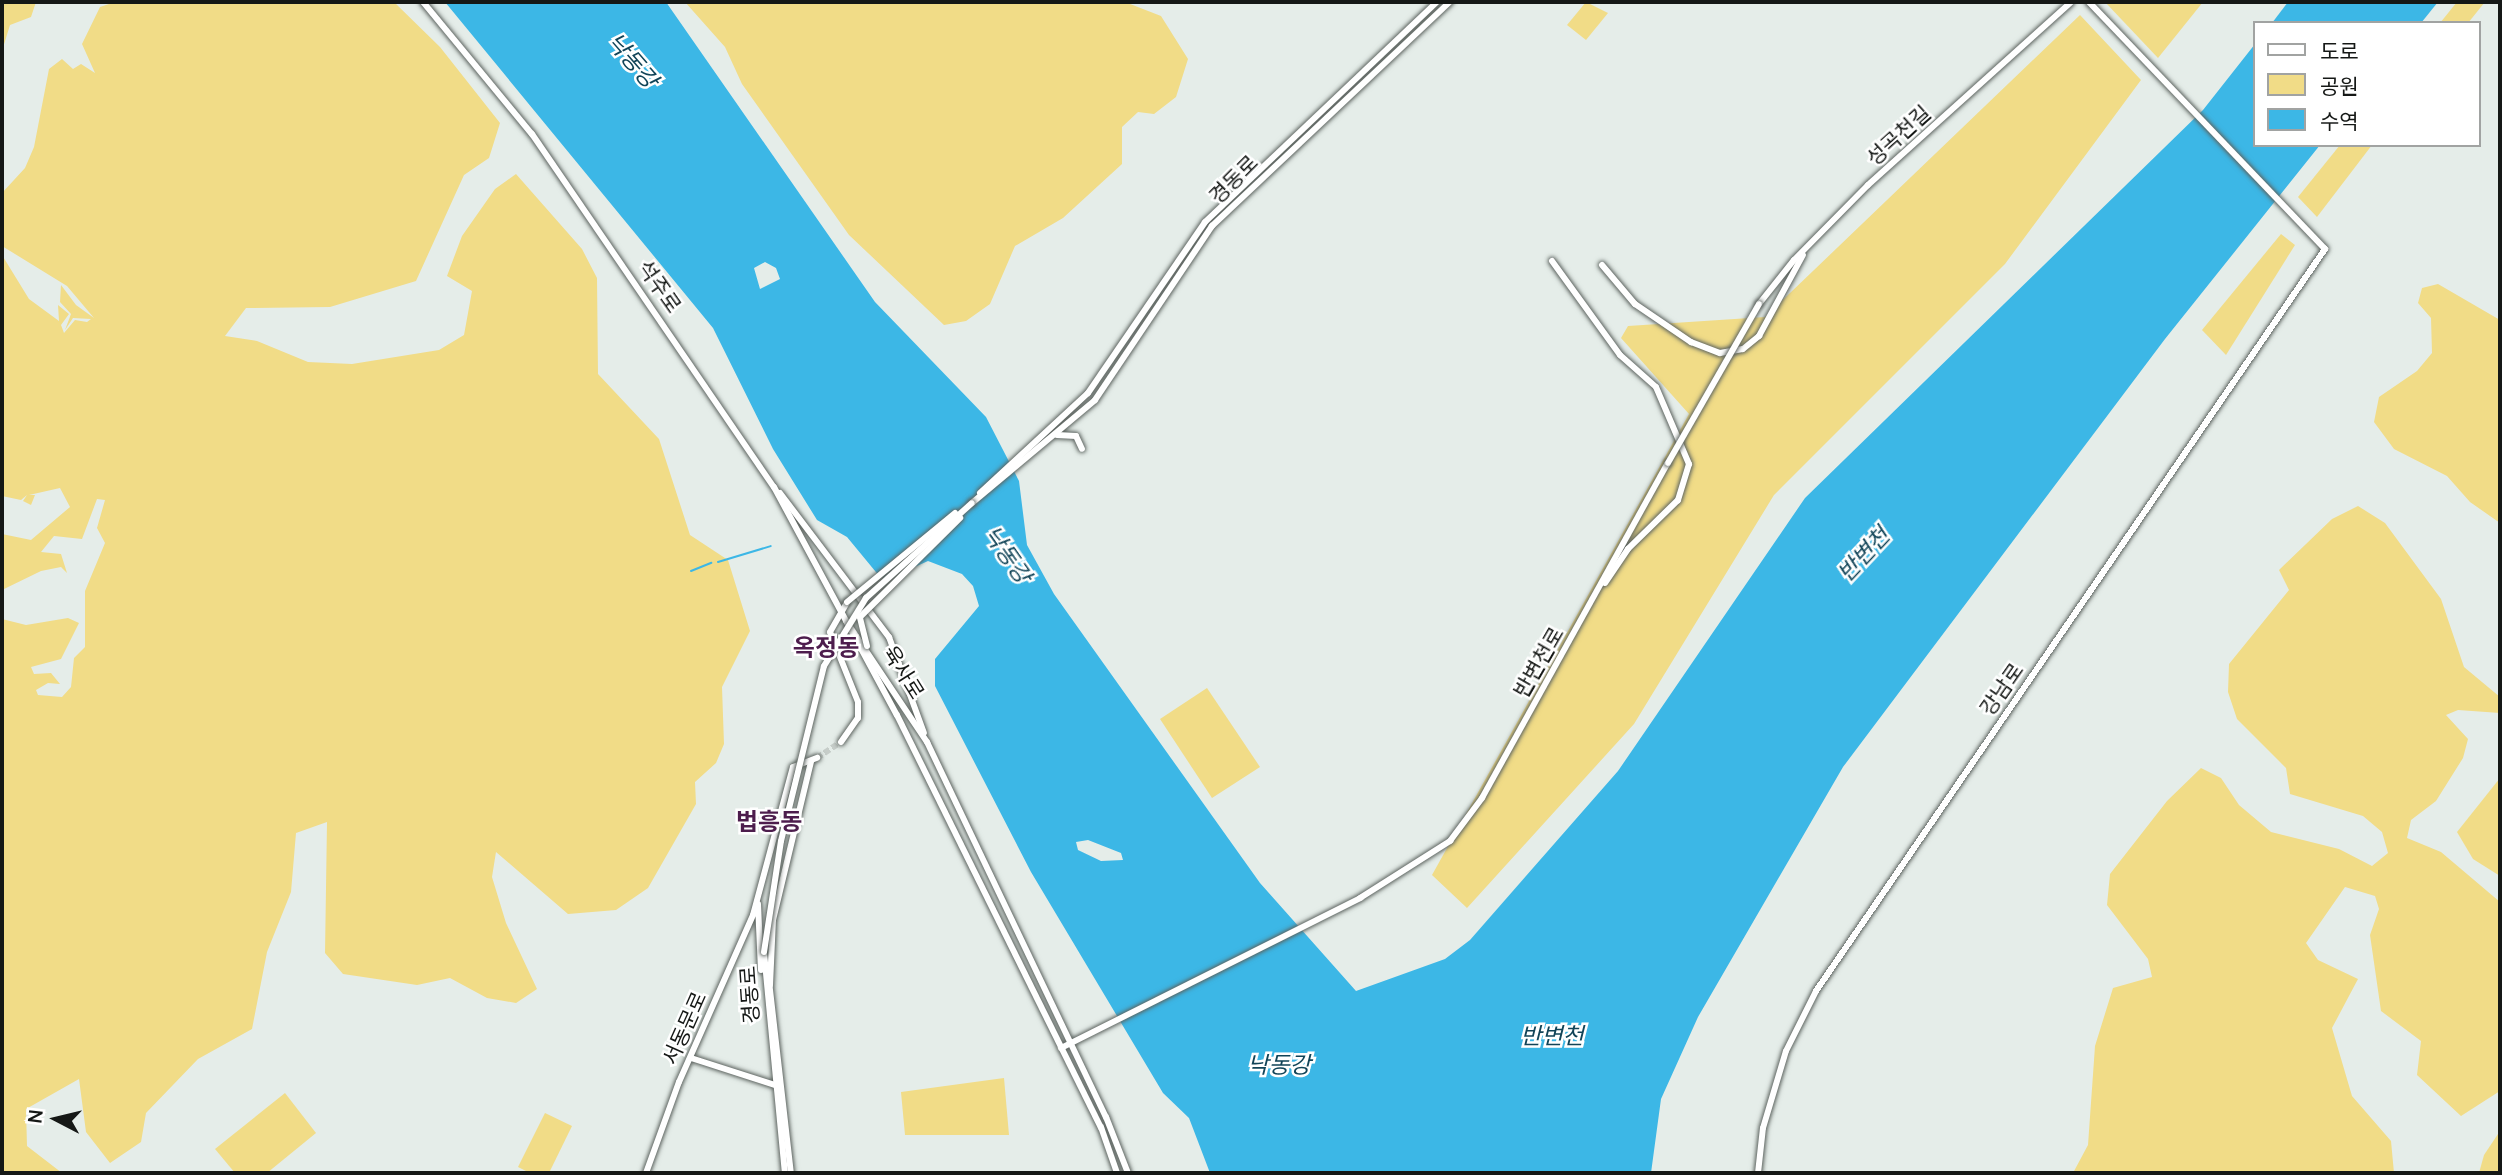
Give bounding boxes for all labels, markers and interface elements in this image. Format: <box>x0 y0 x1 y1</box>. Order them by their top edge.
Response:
legend <box>2254 21 2481 147</box>
water label: 낙동강 <box>602 27 664 93</box>
text: 도로 <box>2320 37 2359 65</box>
text: 공원 <box>2320 72 2359 100</box>
street label: 성곡천길 <box>1861 100 1935 170</box>
text: 수역 <box>2320 107 2359 135</box>
street label: 경동로 <box>1204 150 1262 208</box>
street label: 석주로 <box>633 255 687 317</box>
water label: 낙동강 <box>978 520 1038 588</box>
water label: 반변천 <box>1831 521 1895 587</box>
street label: 반변천로 <box>1508 622 1568 702</box>
district label: 옥정동 <box>793 633 859 661</box>
street label: 육사로 <box>878 641 930 703</box>
street label: 강남로 <box>1974 658 2028 720</box>
district label: 법흥동 <box>736 807 802 835</box>
street label: 경동로 <box>734 965 764 1025</box>
street label: 서동문로 <box>657 988 711 1068</box>
water label: 반변천 <box>1520 1021 1584 1049</box>
water label: 낙동강 <box>1247 1050 1311 1078</box>
north arrow <box>21 1084 91 1154</box>
text: N <box>21 1108 49 1125</box>

